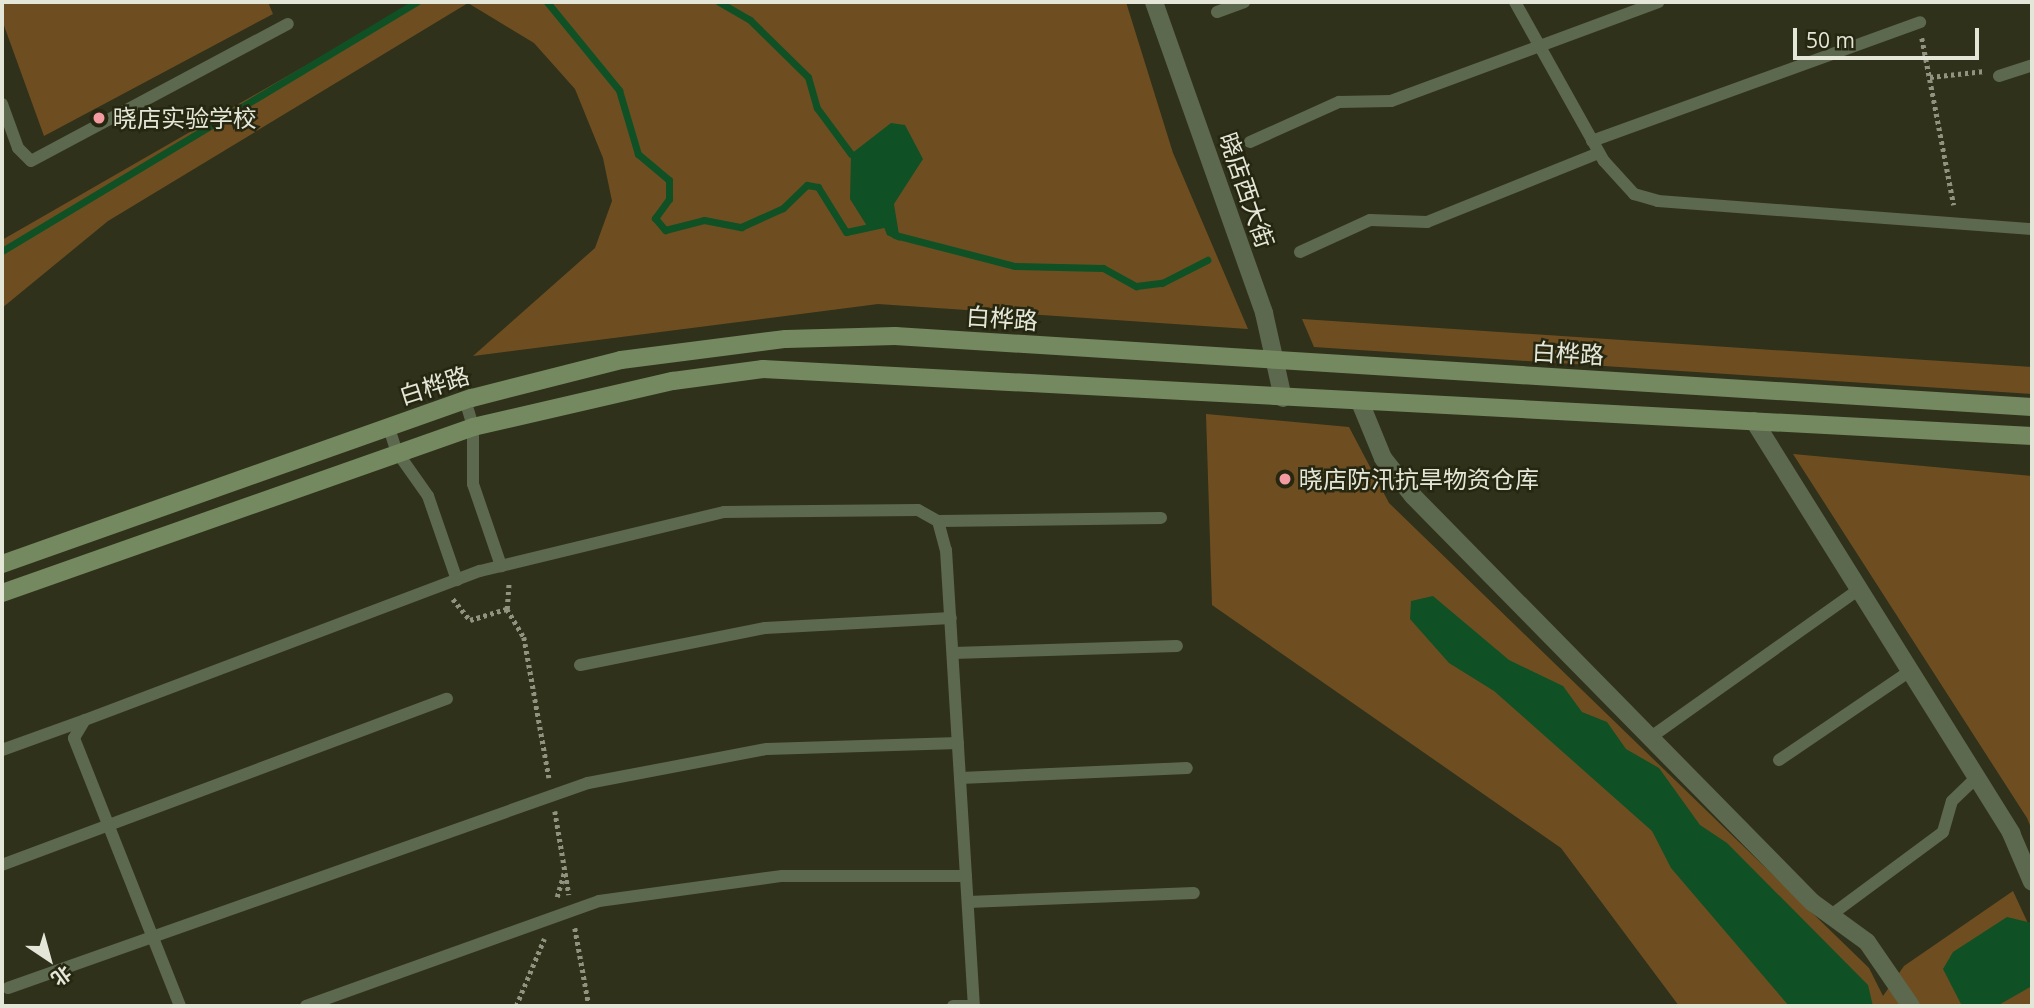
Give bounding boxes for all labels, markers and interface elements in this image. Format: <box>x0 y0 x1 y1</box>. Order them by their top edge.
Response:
scale bar <box>1796 14 1982 58</box>
text: 50 m <box>1806 26 1855 54</box>
place label: 晓店实验学校 <box>113 104 257 132</box>
marker: 晓店实验学校 <box>91 110 107 126</box>
street label: 晓店西大街 <box>1214 129 1280 251</box>
street label: 白桦路 <box>965 301 1039 335</box>
street label: 白桦路 <box>1531 337 1605 369</box>
street label: 白桦路 <box>395 360 473 410</box>
place label: 晓店防汛抗旱物资仓库 <box>1299 465 1539 493</box>
marker: 晓店防汛抗旱物资仓库 <box>1277 471 1293 487</box>
north arrow <box>14 924 84 994</box>
text: 北 <box>46 960 77 992</box>

